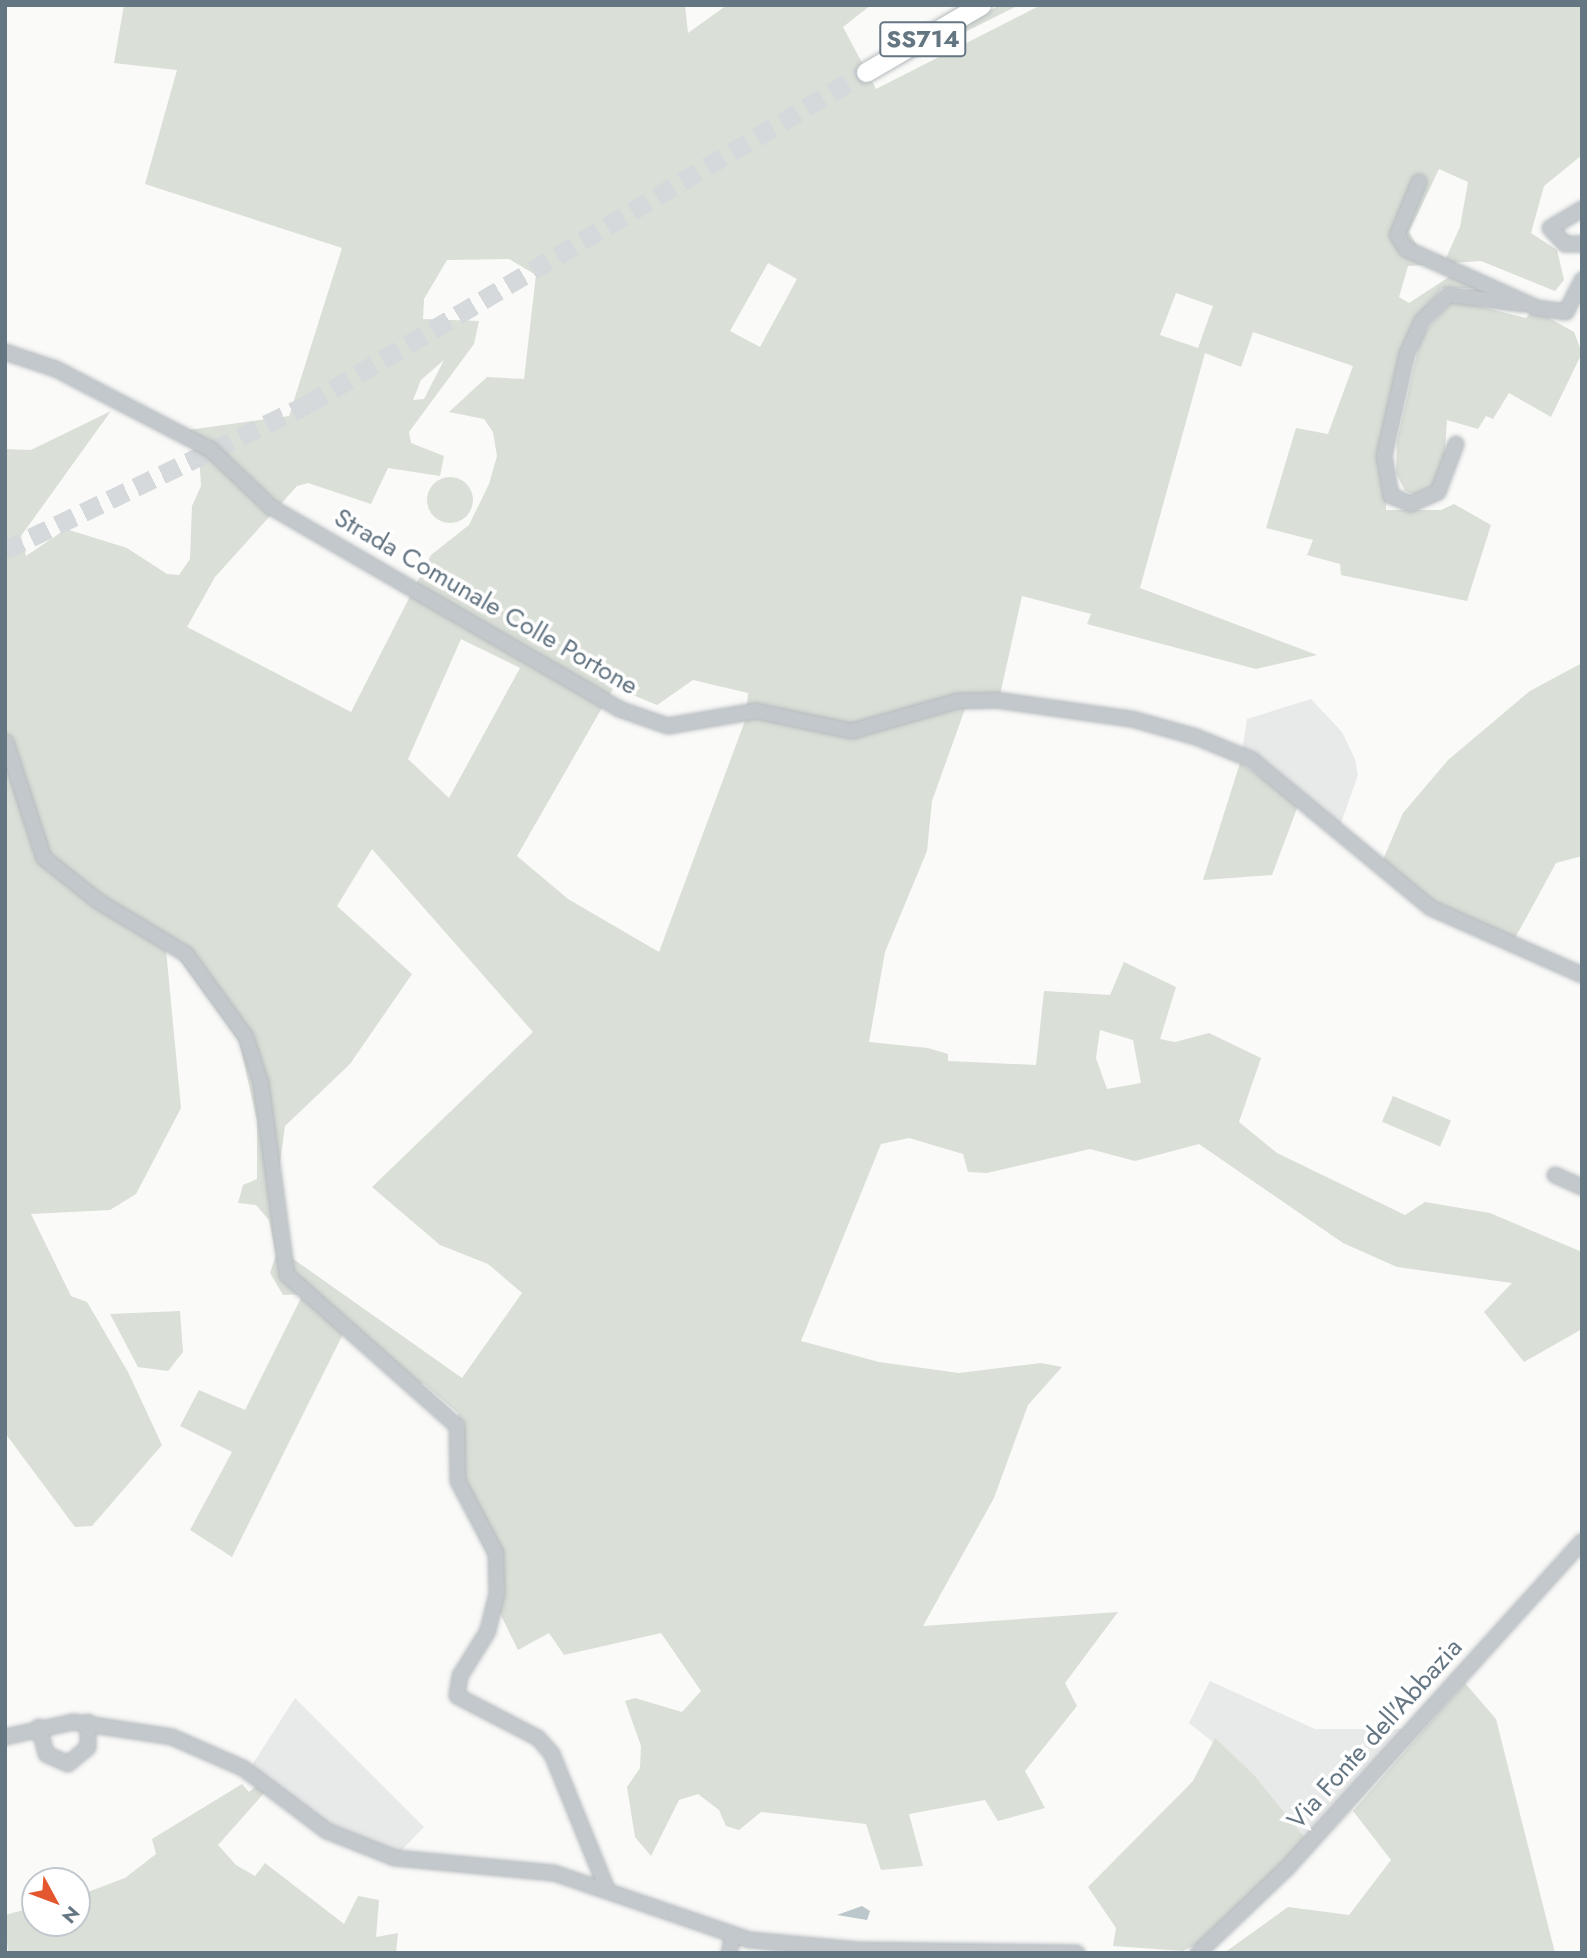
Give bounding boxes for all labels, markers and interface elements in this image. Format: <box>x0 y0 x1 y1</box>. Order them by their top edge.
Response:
road number: SS714 <box>879 18 967 60</box>
street label: Strada Comunale Colle Portone <box>329 502 643 702</box>
street label: Via Fonte dell'Abbazia <box>1281 1632 1469 1836</box>
north arrow <box>21 1867 91 1937</box>
text: N <box>56 1900 86 1929</box>

